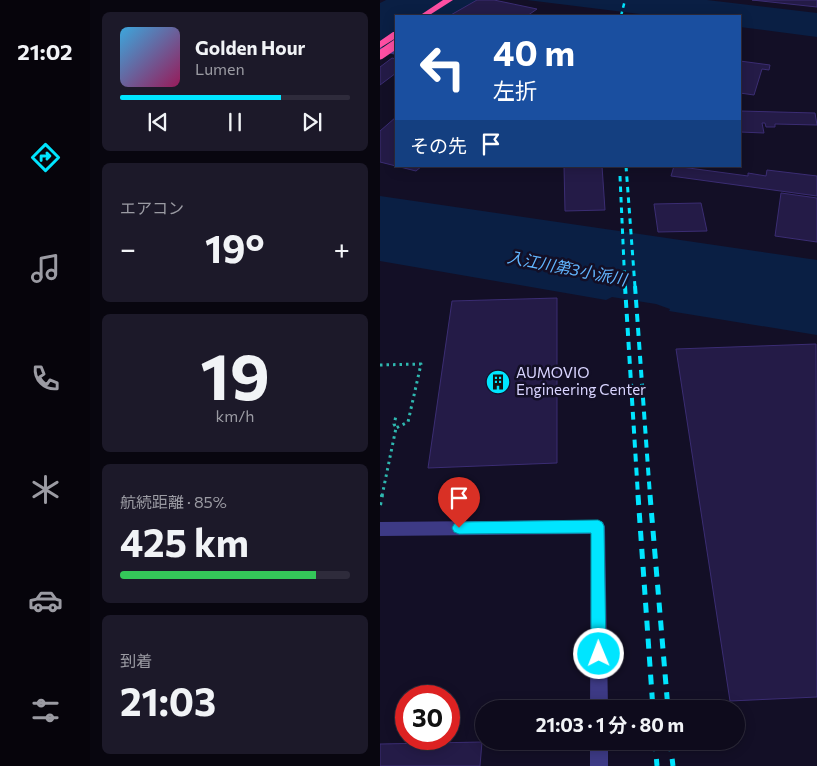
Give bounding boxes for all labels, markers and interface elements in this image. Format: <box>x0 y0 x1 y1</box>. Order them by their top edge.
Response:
text: 40 m <box>493 30 575 73</box>
icon: left <box>410 35 475 100</box>
text: Golden Hour <box>195 36 305 59</box>
text: 21:02 <box>17 38 73 65</box>
text: Lumen <box>195 59 245 78</box>
text: 左折 <box>493 77 537 104</box>
icon: previous <box>144 108 172 136</box>
icon: pause <box>221 108 249 136</box>
icon: next <box>298 108 326 136</box>
icon: arrive <box>477 130 505 158</box>
text: その先 <box>410 134 467 157</box>
icon: directions <box>28 140 63 175</box>
text: エアコン <box>120 198 184 217</box>
text: 19° <box>205 224 265 271</box>
text: − <box>120 231 136 265</box>
text: + <box>334 231 350 265</box>
water label: 入江川第3小派川 <box>506 247 630 289</box>
icon: music <box>28 251 63 286</box>
text: 19 <box>200 334 270 413</box>
icon: phone <box>28 361 63 396</box>
place label: AUMOVIO Engineering Center <box>516 363 646 398</box>
building icon: AUMOVIO Engineering Center <box>485 369 511 395</box>
text: km/h <box>216 406 254 425</box>
icon: climate <box>28 472 63 507</box>
pin <box>438 477 480 528</box>
icon: arrive <box>445 484 473 512</box>
text: 航続距離 · 85% <box>120 492 227 511</box>
text: 425 km <box>120 518 249 565</box>
icon: car <box>28 583 63 618</box>
position arrow <box>572 627 624 679</box>
text: 到着 <box>120 651 152 670</box>
text: 21:03 <box>120 677 216 724</box>
speed limit sign: 30 <box>395 685 460 750</box>
icon: filters <box>28 693 63 728</box>
text: 21:03 · 1 分 · 80 m <box>536 713 684 736</box>

